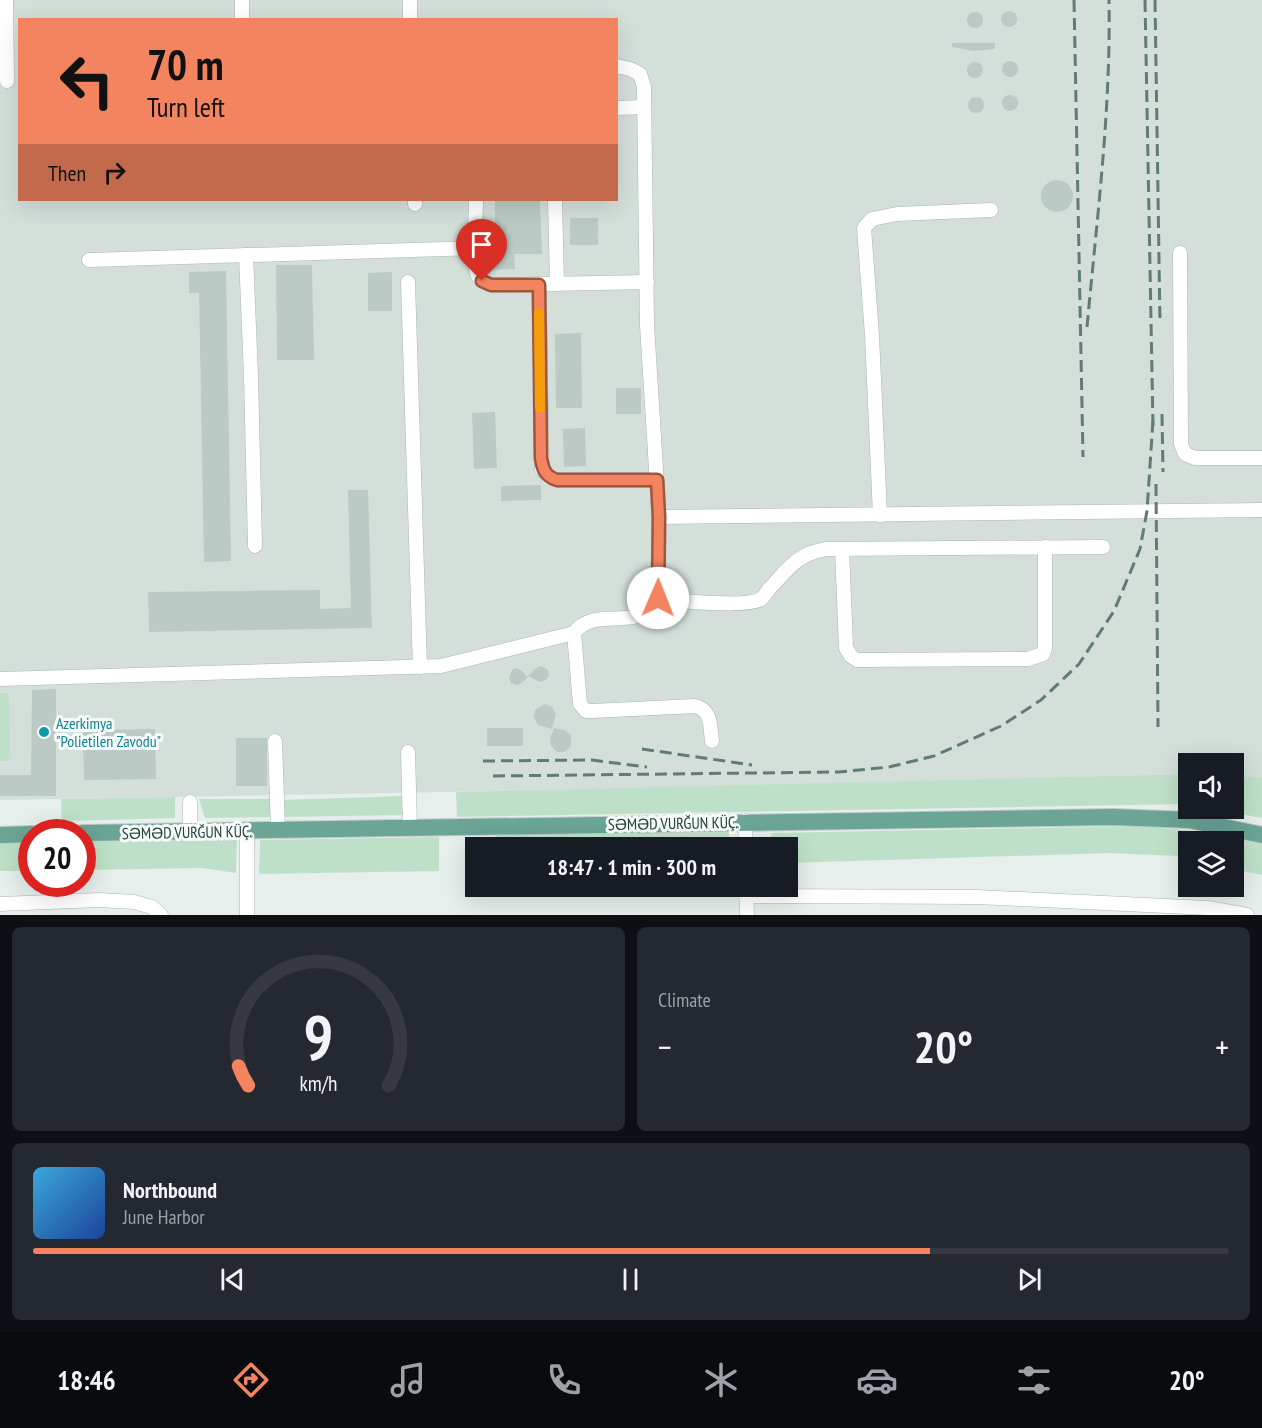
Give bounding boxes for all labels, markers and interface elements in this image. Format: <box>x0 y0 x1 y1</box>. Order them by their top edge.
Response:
text: 70 m <box>147 37 224 92</box>
icon: left <box>48 42 126 120</box>
text: Turn left <box>147 90 225 124</box>
icon: right <box>98 156 131 189</box>
text: Then <box>48 159 86 187</box>
pin <box>456 219 507 281</box>
icon: arrive <box>465 228 498 261</box>
position arrow <box>626 566 690 630</box>
place label: Azerkimya "Polietilen Zavodu" <box>56 713 161 751</box>
marker: Azerkimya "Polietilen Zavodu" <box>37 725 51 739</box>
map controls <box>1178 753 1244 897</box>
button: sound <box>1178 753 1244 819</box>
street label: SƏMƏD VURĞUN KÜÇ. <box>608 812 738 834</box>
speed limit sign: 20 <box>18 819 96 897</box>
street label: SƏMƏD VURĞUN KÜÇ. <box>122 821 252 843</box>
button: layers <box>1178 831 1244 897</box>
text: 18:47 · 1 min · 300 m <box>547 853 716 881</box>
text: Climate <box>658 987 711 1013</box>
text: 9 <box>304 996 333 1077</box>
text: 20° <box>914 1017 973 1075</box>
text: − <box>658 1025 672 1068</box>
text: + <box>1215 1025 1229 1068</box>
text: km/h <box>299 1069 338 1097</box>
text: Northbound <box>123 1176 217 1204</box>
text: June Harbor <box>123 1204 205 1230</box>
icon: previous <box>216 1263 249 1296</box>
icon: pause <box>614 1263 647 1296</box>
icon: next <box>1013 1263 1046 1296</box>
icon: directions <box>230 1359 272 1401</box>
icon: music <box>387 1359 429 1401</box>
icon: phone <box>543 1359 585 1401</box>
icon: climate <box>700 1359 742 1401</box>
icon: car <box>856 1359 898 1401</box>
icon: filters <box>1013 1359 1055 1401</box>
text: 18:46 <box>57 1363 116 1397</box>
text: 20° <box>1169 1363 1205 1397</box>

